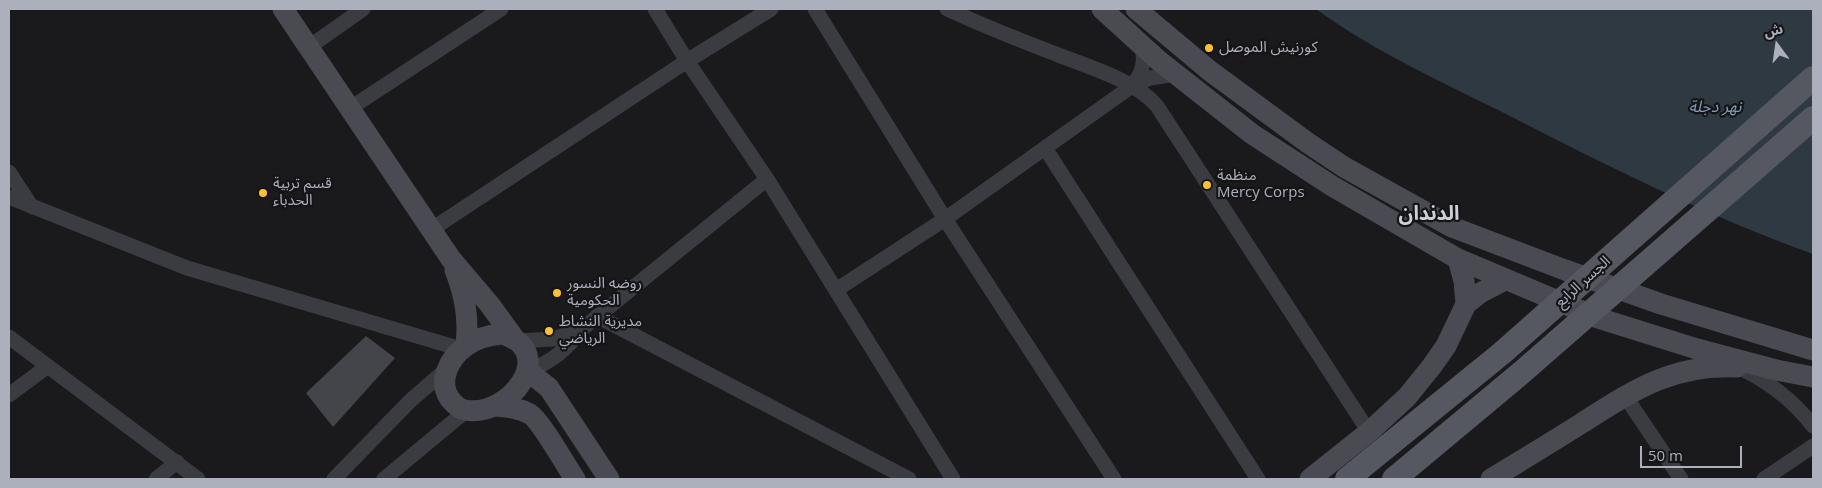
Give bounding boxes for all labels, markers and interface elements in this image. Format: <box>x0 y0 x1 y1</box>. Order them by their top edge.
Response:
text: ش <box>1762 18 1785 41</box>
north arrow <box>1752 20 1802 70</box>
place label: كورنيش الموصل <box>1219 39 1318 57</box>
marker: كورنيش الموصل <box>1203 42 1215 54</box>
water label: نهر دجلة <box>1689 97 1741 117</box>
place label: منظمة Mercy Corps <box>1217 167 1305 202</box>
place label: قسم تربية الحدباء <box>273 175 332 210</box>
marker: منظمة Mercy Corps <box>1201 179 1213 191</box>
marker: قسم تربية الحدباء <box>257 187 269 199</box>
district label: الدندان <box>1399 202 1459 226</box>
street label: الجسر الرابع <box>1552 252 1614 312</box>
place label: روضه النسور الحكومية <box>567 275 642 310</box>
marker: روضه النسور الحكومية <box>551 287 563 299</box>
place label: مديرية النشاط الرياضي <box>559 313 642 348</box>
marker: مديرية النشاط الرياضي <box>543 325 555 337</box>
scale bar <box>1642 436 1744 468</box>
text: 50 m <box>1648 445 1683 465</box>

